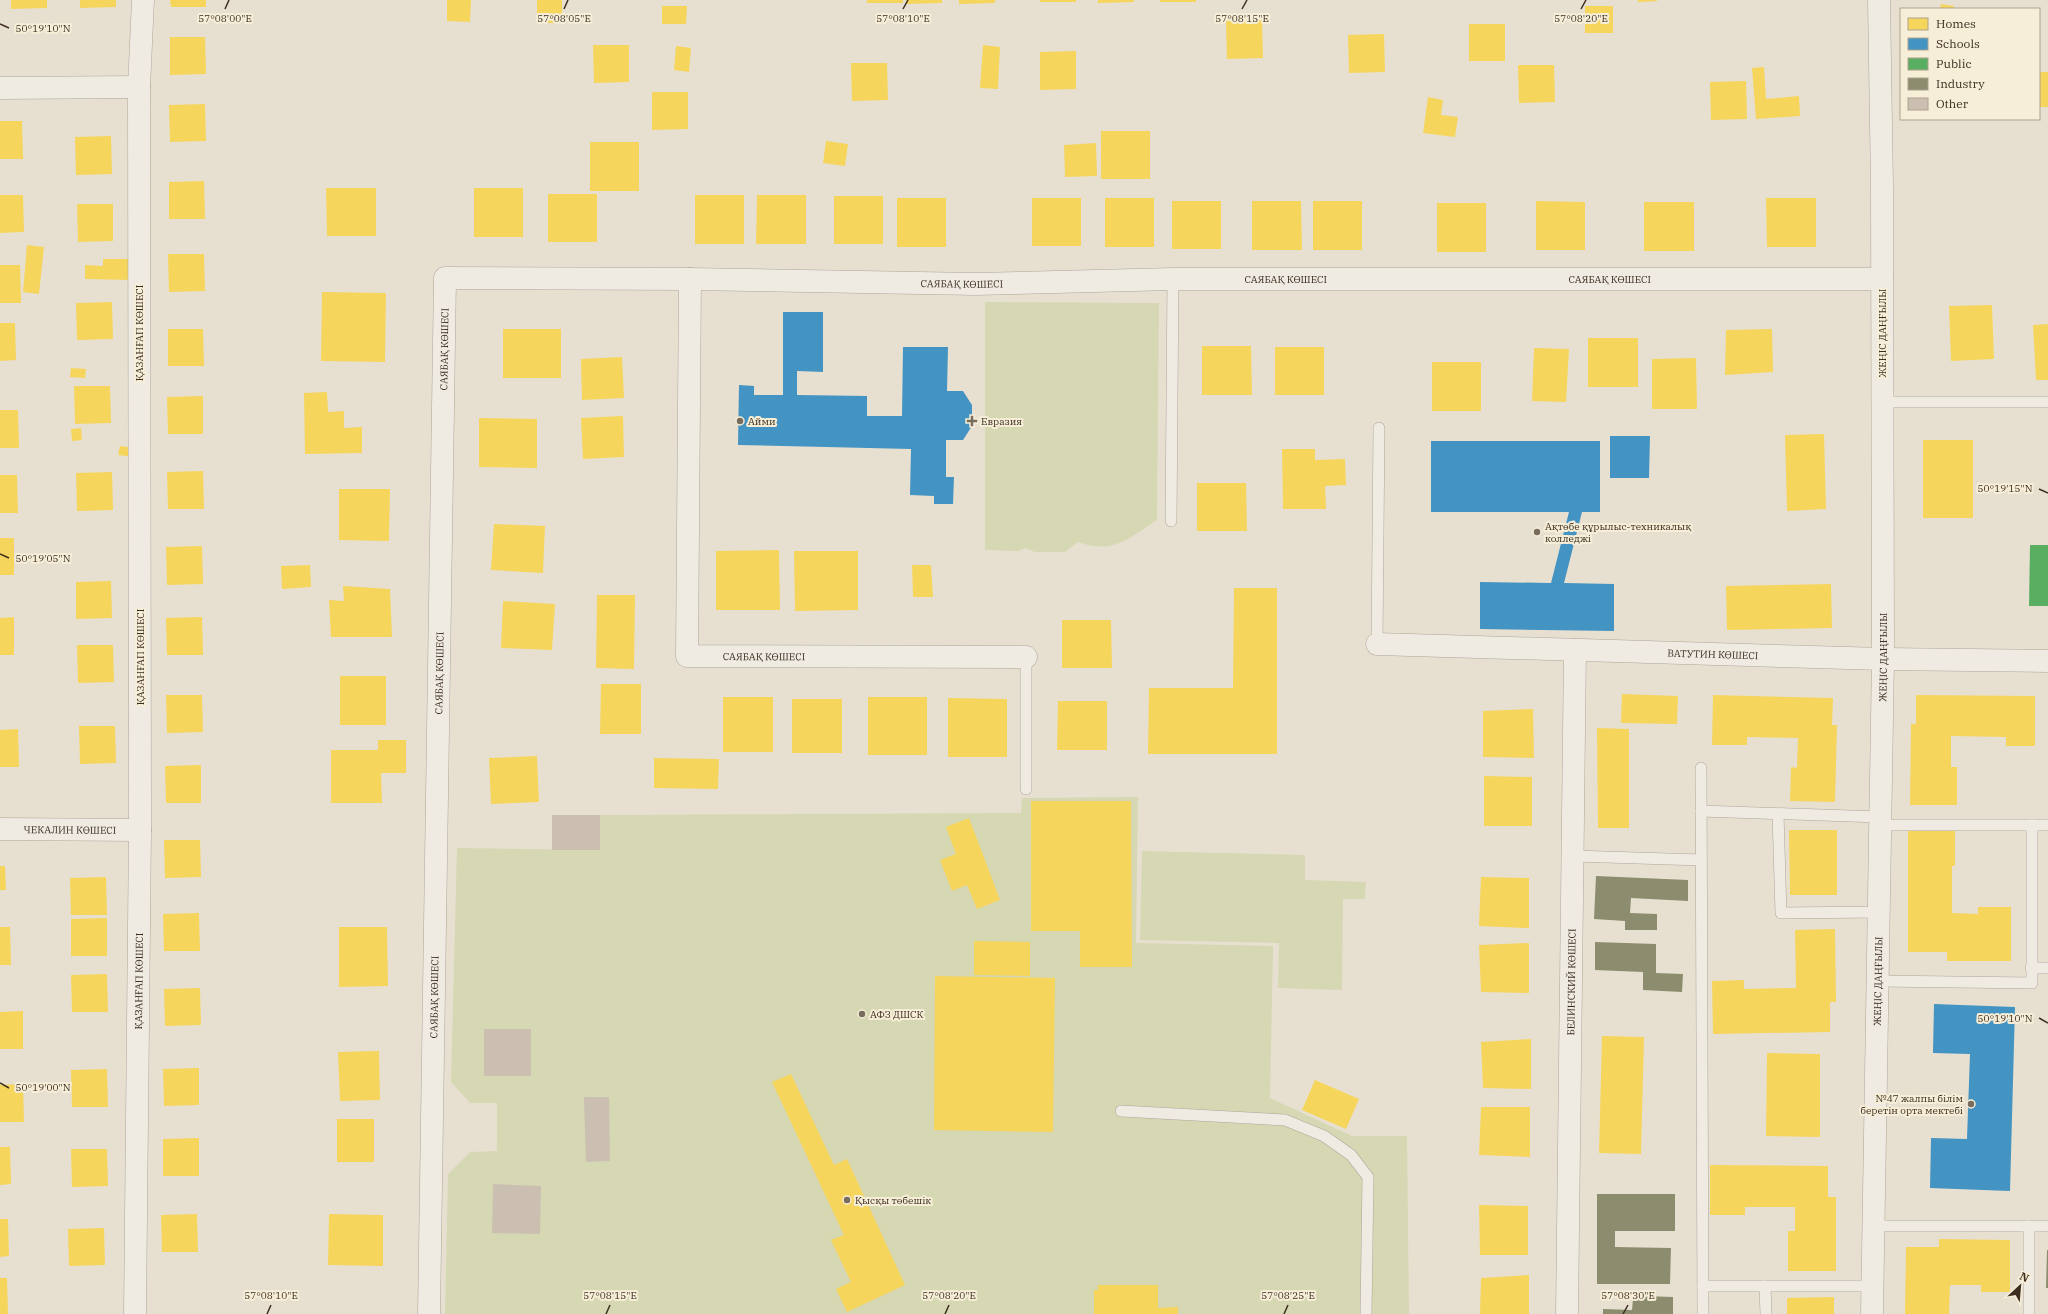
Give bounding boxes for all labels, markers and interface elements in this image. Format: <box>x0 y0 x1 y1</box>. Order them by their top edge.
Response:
legend <box>1900 8 2040 120</box>
text: 57°08'00"E <box>198 12 252 25</box>
text: 57°08'05"E <box>537 12 591 25</box>
text: 57°08'10"E <box>876 12 930 25</box>
text: 57°08'15"E <box>1215 12 1269 25</box>
text: 57°08'20"E <box>1554 12 1608 25</box>
text: Homes <box>1936 16 1976 31</box>
text: 50°19'10"N <box>16 22 71 35</box>
text: Schools <box>1936 36 1980 51</box>
text: Public <box>1936 56 1972 71</box>
text: Industry <box>1936 76 1985 91</box>
text: Other <box>1936 96 1969 111</box>
street label: САЯБАҚ КӨШЕСІ <box>1244 273 1327 286</box>
street label: САЯБАҚ КӨШЕСІ <box>1568 273 1651 286</box>
street label: САЯБАҚ КӨШЕСІ <box>920 277 1003 291</box>
street label: ҚАЗАНҒАП КӨШЕСІ <box>133 285 146 381</box>
street label: ЖЕҢІС ДАҢҒЫЛЫ <box>1876 289 1889 377</box>
street label: САЯБАҚ КӨШЕСІ <box>437 308 451 390</box>
place label: Айми <box>748 415 776 428</box>
marker: Евразия <box>966 415 978 427</box>
place label: Евразия <box>981 415 1022 428</box>
marker: Айми <box>735 416 745 426</box>
text: 50°19'15"N <box>1978 482 2033 495</box>
place label: Ақтөбе құрылыс-техникалық колледжі <box>1545 520 1691 545</box>
marker: Ақтөбе құрылыс-техникалық колледжі <box>1532 527 1542 537</box>
text: 50°19'05"N <box>16 552 71 565</box>
street label: ҚАЗАНҒАП КӨШЕСІ <box>134 609 147 705</box>
street label: ЖЕҢІС ДАҢҒЫЛЫ <box>1876 613 1890 702</box>
street label: САЯБАҚ КӨШЕСІ <box>432 632 446 714</box>
street label: ВАТУТИН КӨШЕСІ <box>1667 646 1758 662</box>
street label: САЯБАҚ КӨШЕСІ <box>723 650 805 663</box>
street label: ЧЕКАЛИН КӨШЕСІ <box>24 823 116 836</box>
street label: БЕЛИНСКИЙ КӨШЕСІ <box>1564 928 1578 1036</box>
street label: ҚАЗАНҒАП КӨШЕСІ <box>131 933 145 1029</box>
street label: ЖЕҢІС ДАҢҒЫЛЫ <box>1870 936 1885 1026</box>
street label: САЯБАҚ КӨШЕСІ <box>427 956 441 1038</box>
place label: АФЗ ДШСК <box>870 1008 924 1021</box>
marker: АФЗ ДШСК <box>857 1009 867 1019</box>
text: 50°19'10"N <box>1978 1012 2033 1025</box>
text: 50°19'00"N <box>16 1081 71 1094</box>
place label: №47 жалпы білім беретін орта мектебі <box>1860 1092 1963 1117</box>
marker: №47 жалпы білім беретін орта мектебі <box>1966 1099 1976 1109</box>
place label: Қысқы төбешік <box>855 1194 931 1207</box>
marker: Қысқы төбешік <box>842 1195 852 1205</box>
north arrow <box>2000 1266 2040 1306</box>
text: N <box>2017 1269 2032 1285</box>
text: 57°08'10"E <box>244 1289 298 1302</box>
text: 57°08'15"E <box>583 1289 637 1302</box>
text: 57°08'20"E <box>922 1289 976 1302</box>
text: 57°08'25"E <box>1261 1289 1315 1302</box>
text: 57°08'30"E <box>1601 1289 1655 1302</box>

